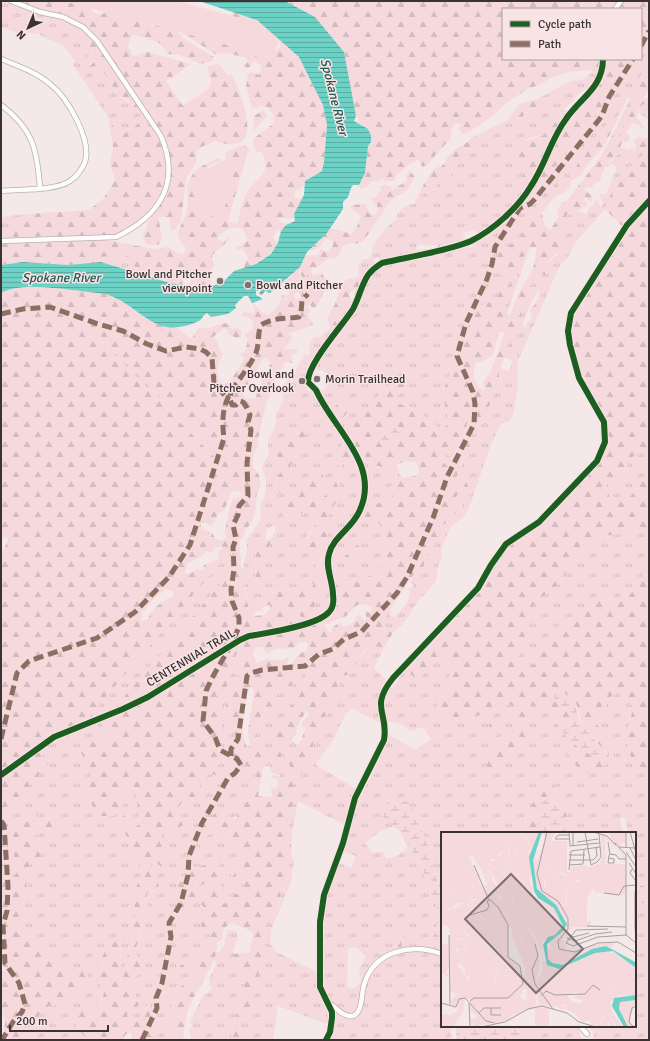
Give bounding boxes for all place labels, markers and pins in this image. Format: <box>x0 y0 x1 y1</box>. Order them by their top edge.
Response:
place label: Bowl and Pitcher viewpoint <box>125 267 213 296</box>
marker: Bowl and Pitcher viewpoint <box>215 276 225 286</box>
place label: Bowl and Pitcher <box>256 278 343 293</box>
marker: Bowl and Pitcher <box>243 280 253 290</box>
place label: Bowl and Pitcher Overlook <box>209 367 294 396</box>
place label: Morin Trailhead <box>325 372 405 387</box>
marker: Morin Trailhead <box>312 374 322 384</box>
marker: Bowl and Pitcher Overlook <box>297 376 307 386</box>

